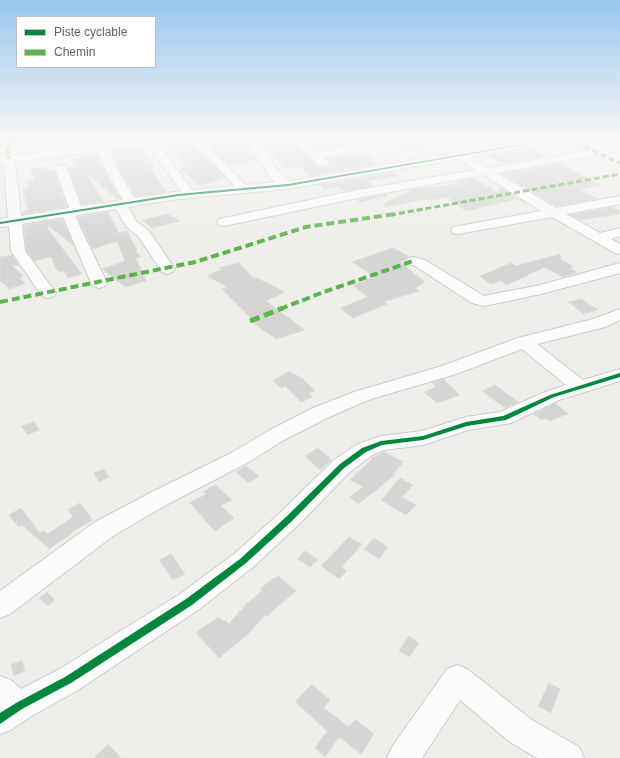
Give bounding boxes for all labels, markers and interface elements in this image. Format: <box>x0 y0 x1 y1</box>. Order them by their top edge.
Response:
legend <box>16 16 156 68</box>
text: Piste cyclable <box>54 25 127 39</box>
text: Chemin <box>54 45 95 59</box>

